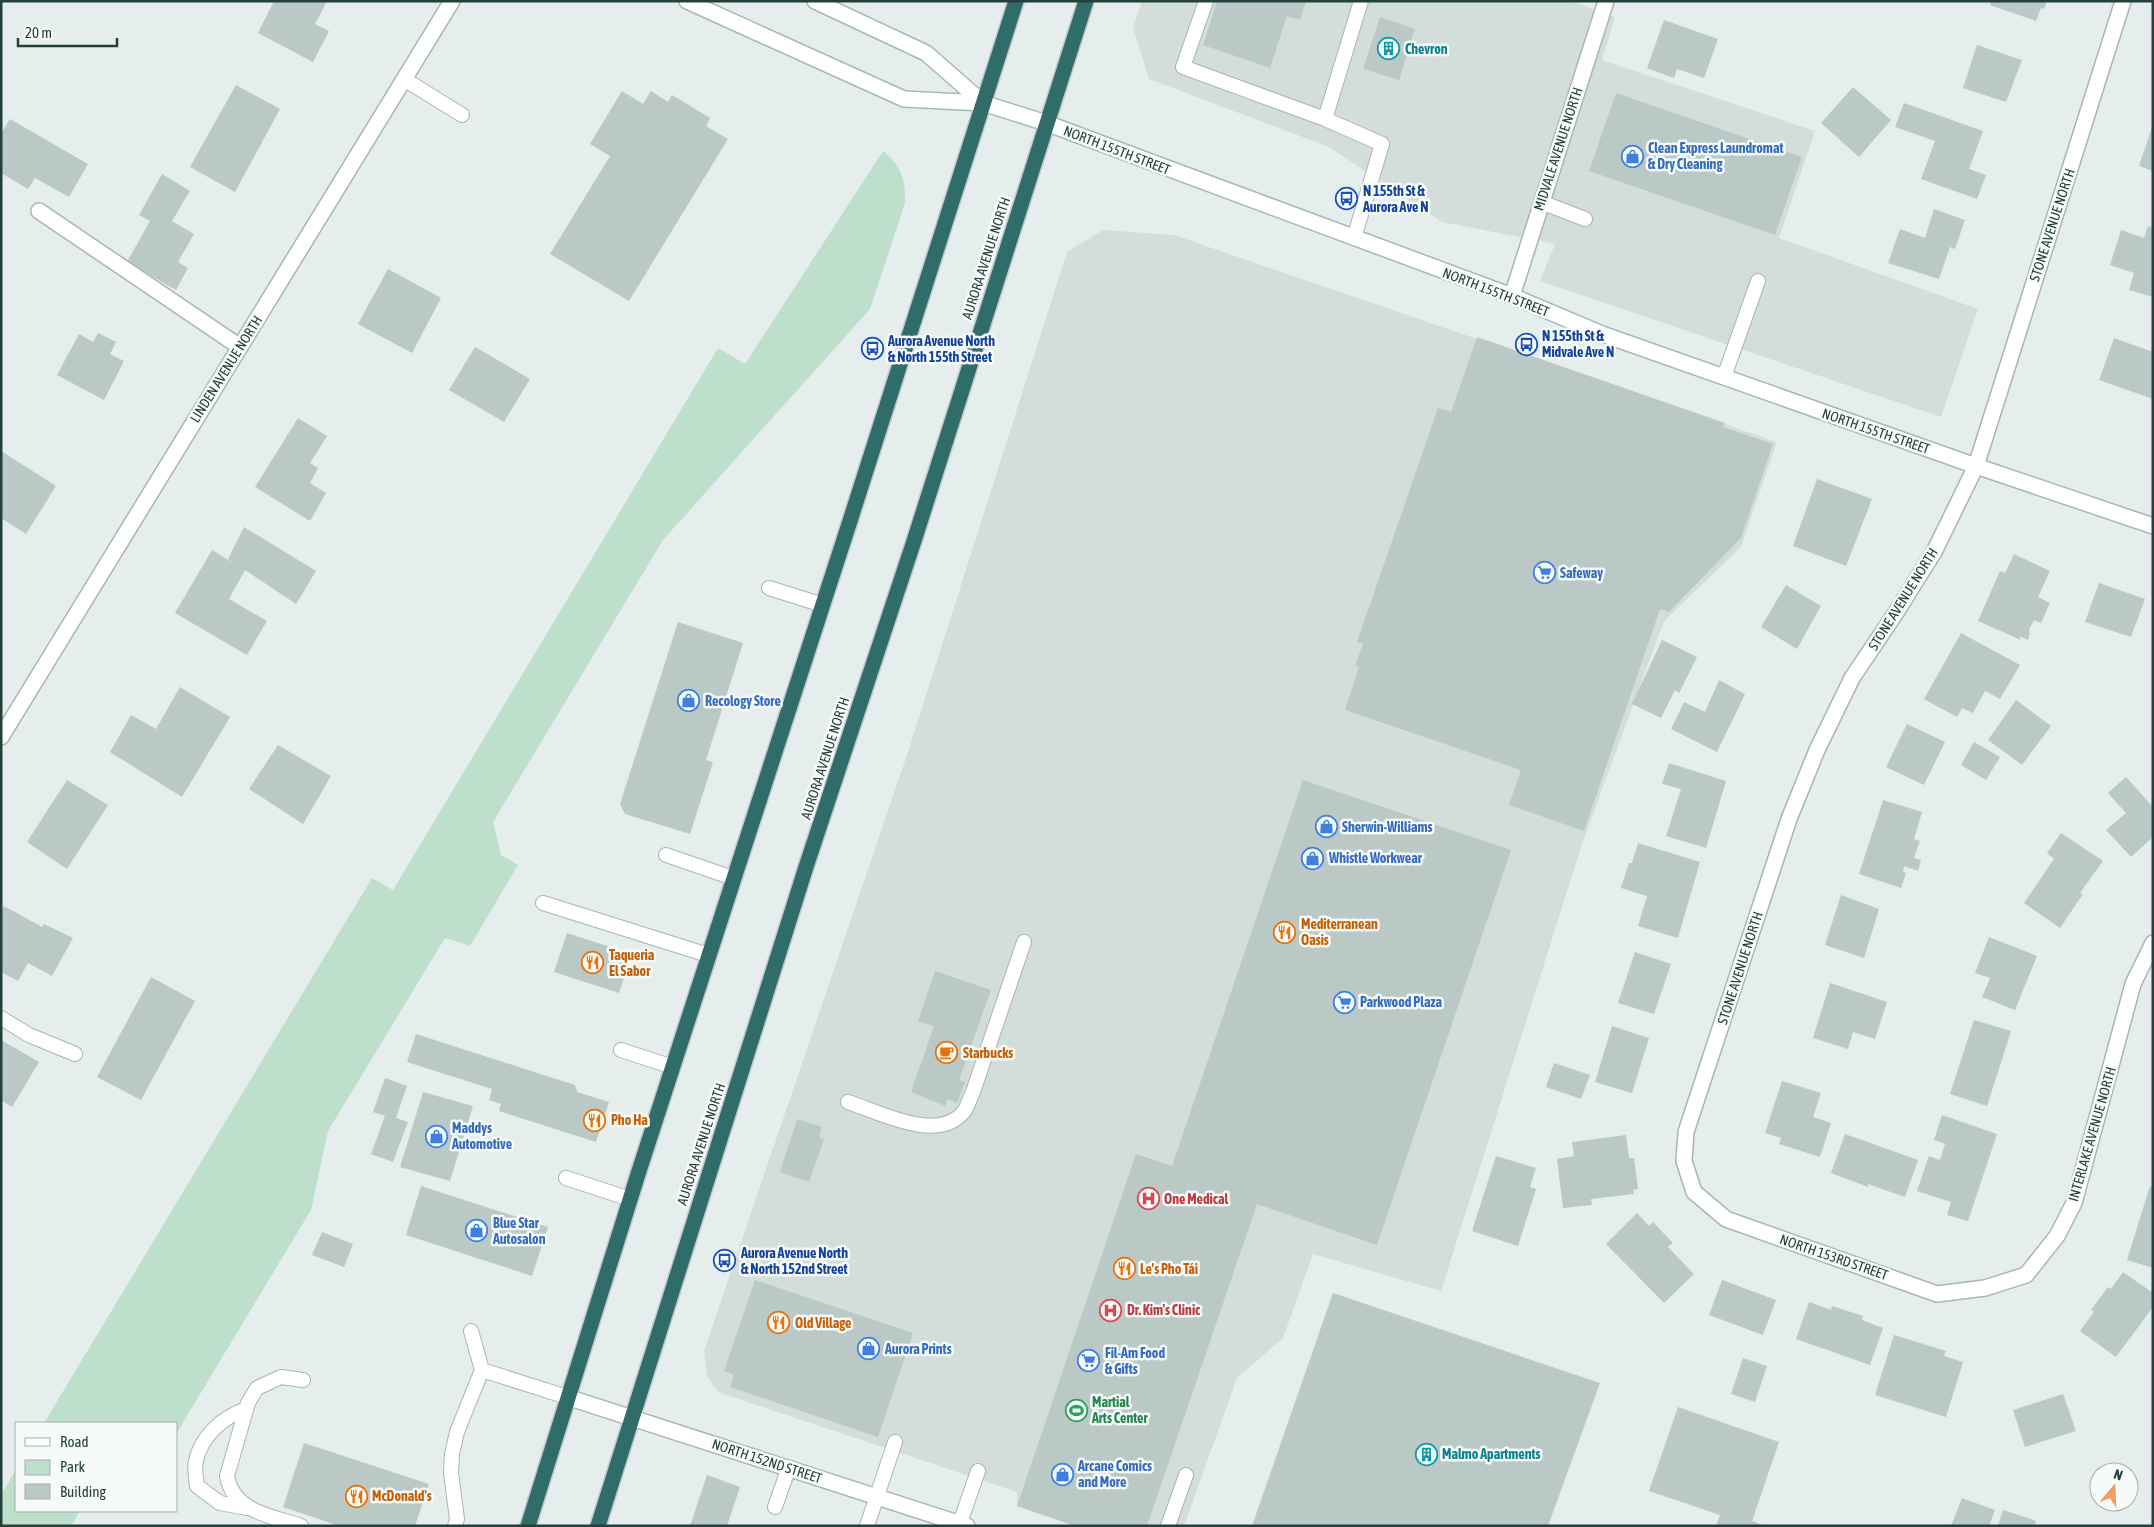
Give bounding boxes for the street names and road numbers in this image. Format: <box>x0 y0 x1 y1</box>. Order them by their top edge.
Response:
street label: MIDVALE AVENUE NORTH <box>1530 85 1586 213</box>
street label: NORTH 155TH STREET <box>1062 122 1172 178</box>
street label: STONE AVENUE NORTH <box>2026 167 2078 283</box>
street label: AURORA AVENUE NORTH <box>959 195 1013 321</box>
street label: NORTH 155TH STREET <box>1441 264 1551 320</box>
street label: LINDEN AVENUE NORTH <box>187 313 265 425</box>
street label: NORTH 155TH STREET <box>1820 405 1932 457</box>
street label: STONE AVENUE NORTH <box>1865 545 1941 653</box>
street label: AURORA AVENUE NORTH <box>798 695 852 821</box>
street label: STONE AVENUE NORTH <box>1714 910 1766 1026</box>
street label: INTERLAKE AVENUE NORTH <box>2065 1065 2119 1203</box>
street label: AURORA AVENUE NORTH <box>674 1081 728 1207</box>
street label: NORTH 153RD STREET <box>1778 1231 1890 1283</box>
street label: NORTH 152ND STREET <box>710 1436 824 1486</box>

